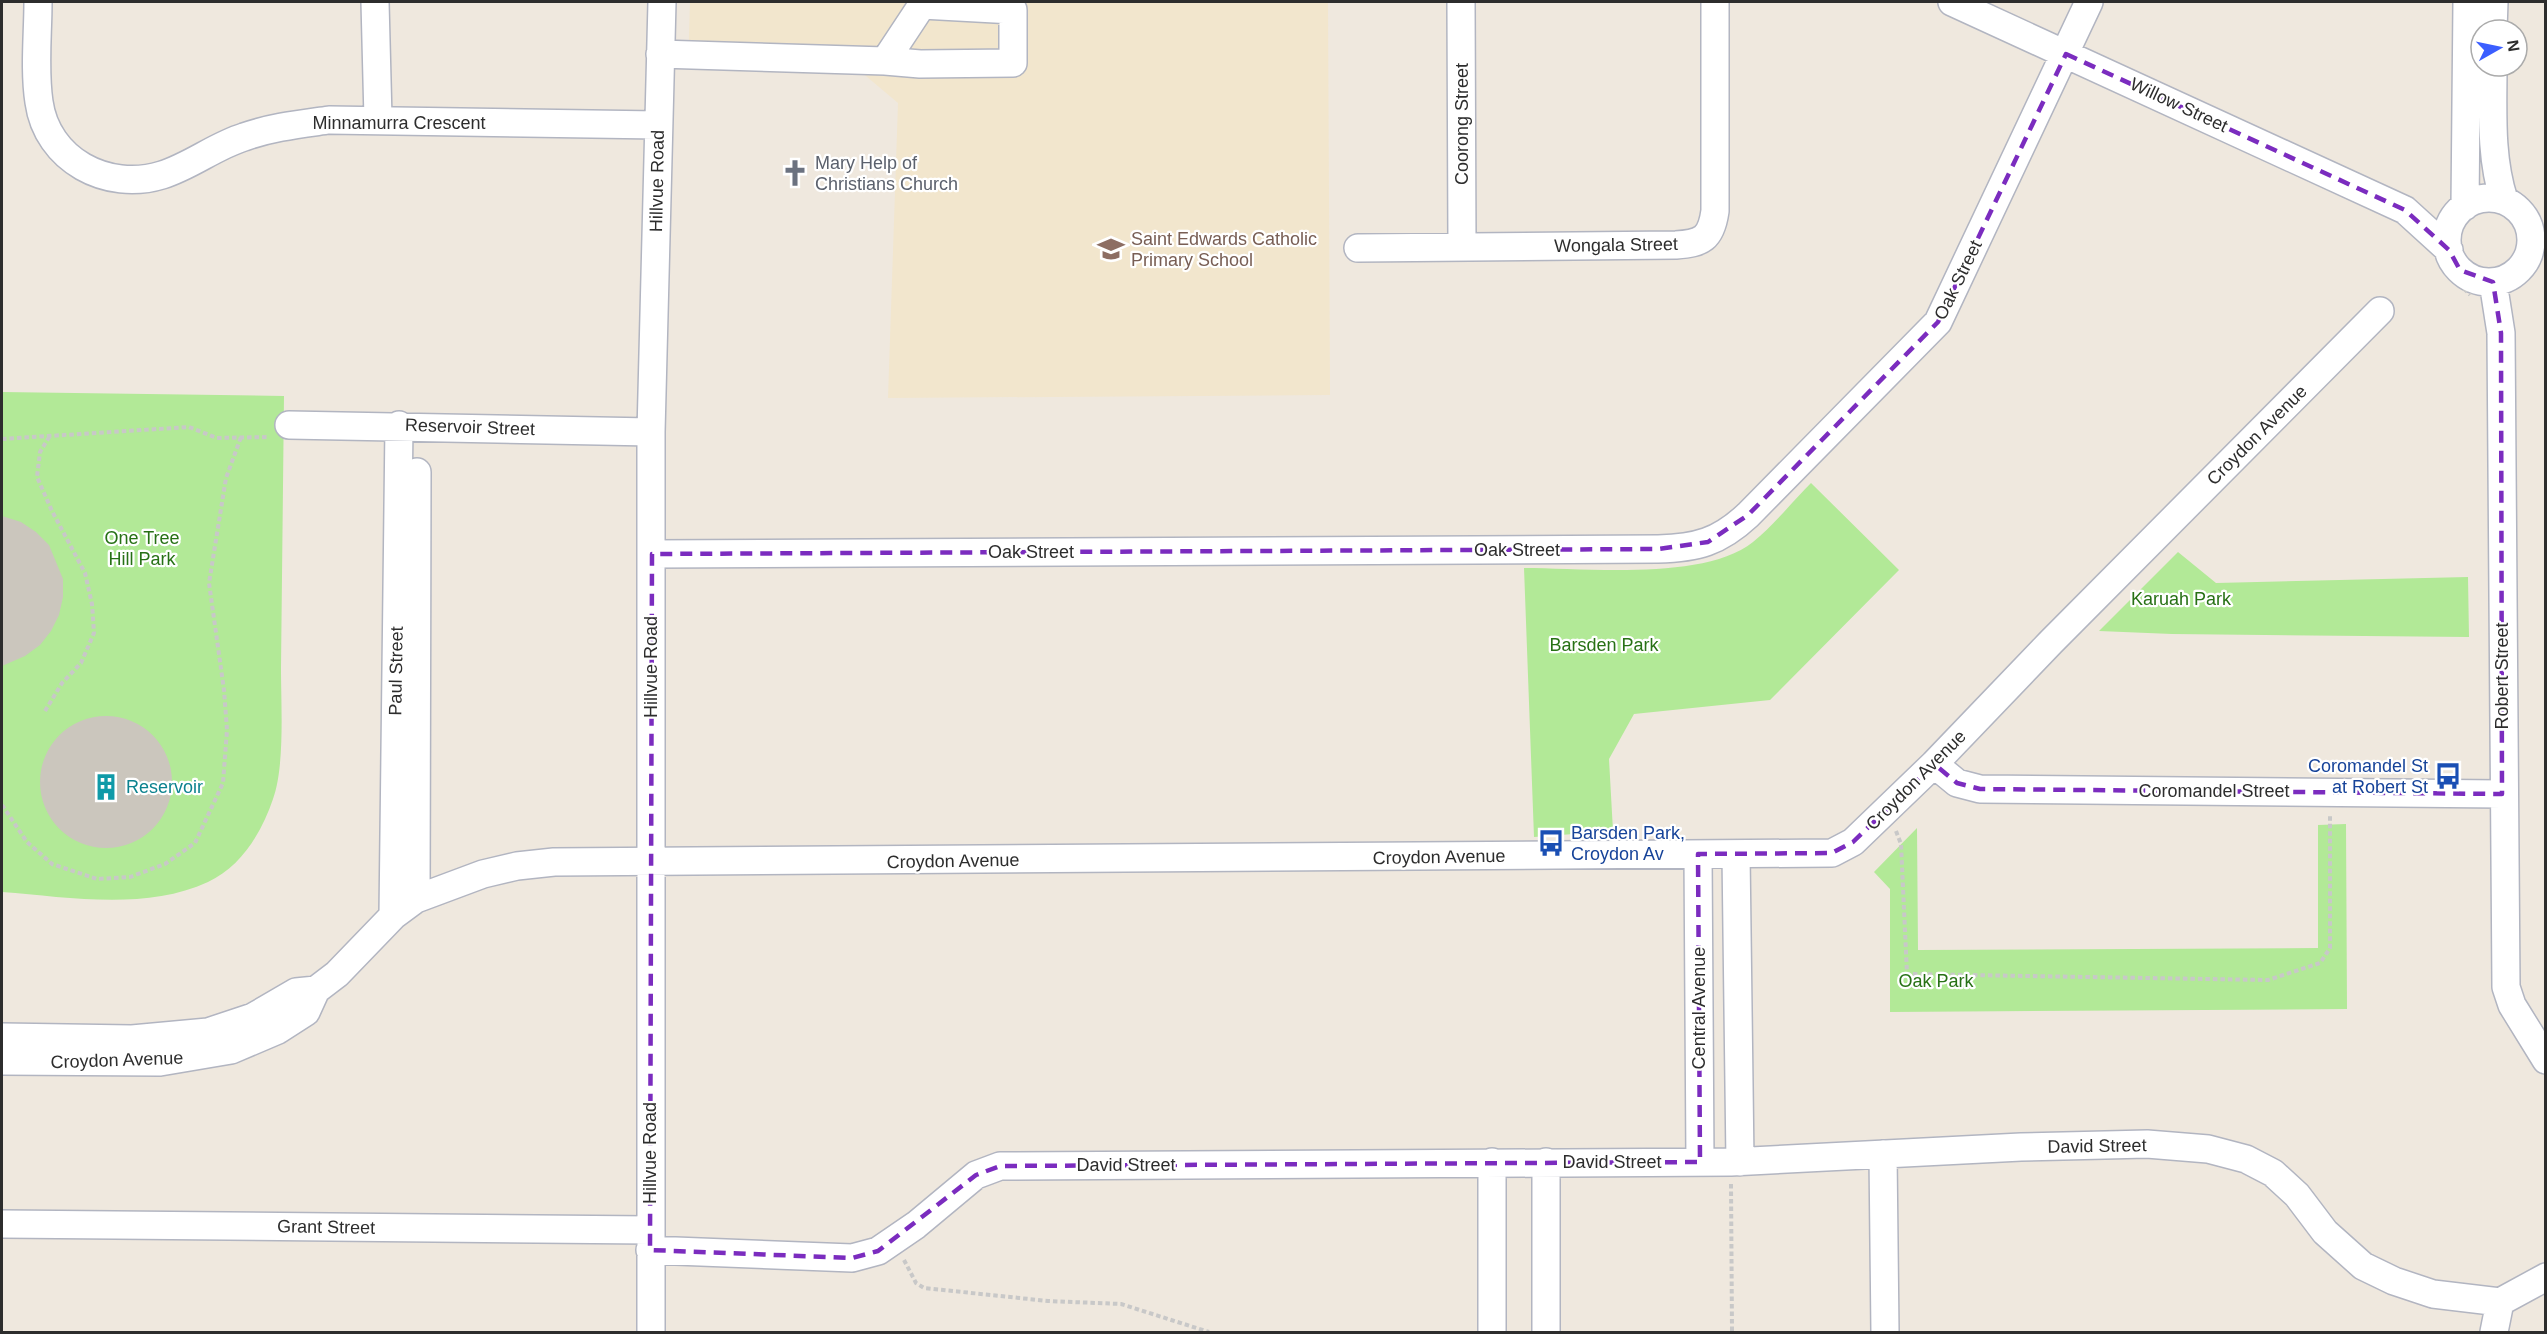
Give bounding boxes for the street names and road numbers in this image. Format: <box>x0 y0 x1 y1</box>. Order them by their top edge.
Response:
street label: Coorong Street <box>1452 63 1472 185</box>
street label: Willow Street <box>2127 74 2231 136</box>
street label: Minnamurra Crescent <box>312 113 486 133</box>
street label: Hillvue Road <box>646 130 668 232</box>
street label: Wongala Street <box>1554 234 1678 256</box>
street label: Oak Street <box>1930 237 1986 323</box>
street label: Croydon Avenue <box>2203 381 2311 489</box>
street label: Reservoir Street <box>405 415 535 439</box>
street label: Oak Street <box>1474 540 1560 560</box>
street label: Oak Street <box>988 542 1074 562</box>
street label: Hillvue Road <box>641 616 661 718</box>
street label: Robert Street <box>2492 622 2512 730</box>
street label: Paul Street <box>385 626 407 716</box>
street label: Croydon Avenue <box>1862 726 1970 834</box>
street label: Coromandel Street <box>2138 781 2290 801</box>
street label: Croydon Avenue <box>1372 846 1506 868</box>
street label: Croydon Avenue <box>886 850 1020 872</box>
street label: Central Avenue <box>1689 947 1709 1069</box>
street label: Croydon Avenue <box>50 1048 184 1072</box>
street label: Hillvue Road <box>640 1102 660 1204</box>
street label: David Street <box>2047 1135 2147 1157</box>
street label: David Street <box>1562 1152 1662 1172</box>
street label: David Street <box>1076 1155 1176 1175</box>
street label: Grant Street <box>277 1216 375 1238</box>

